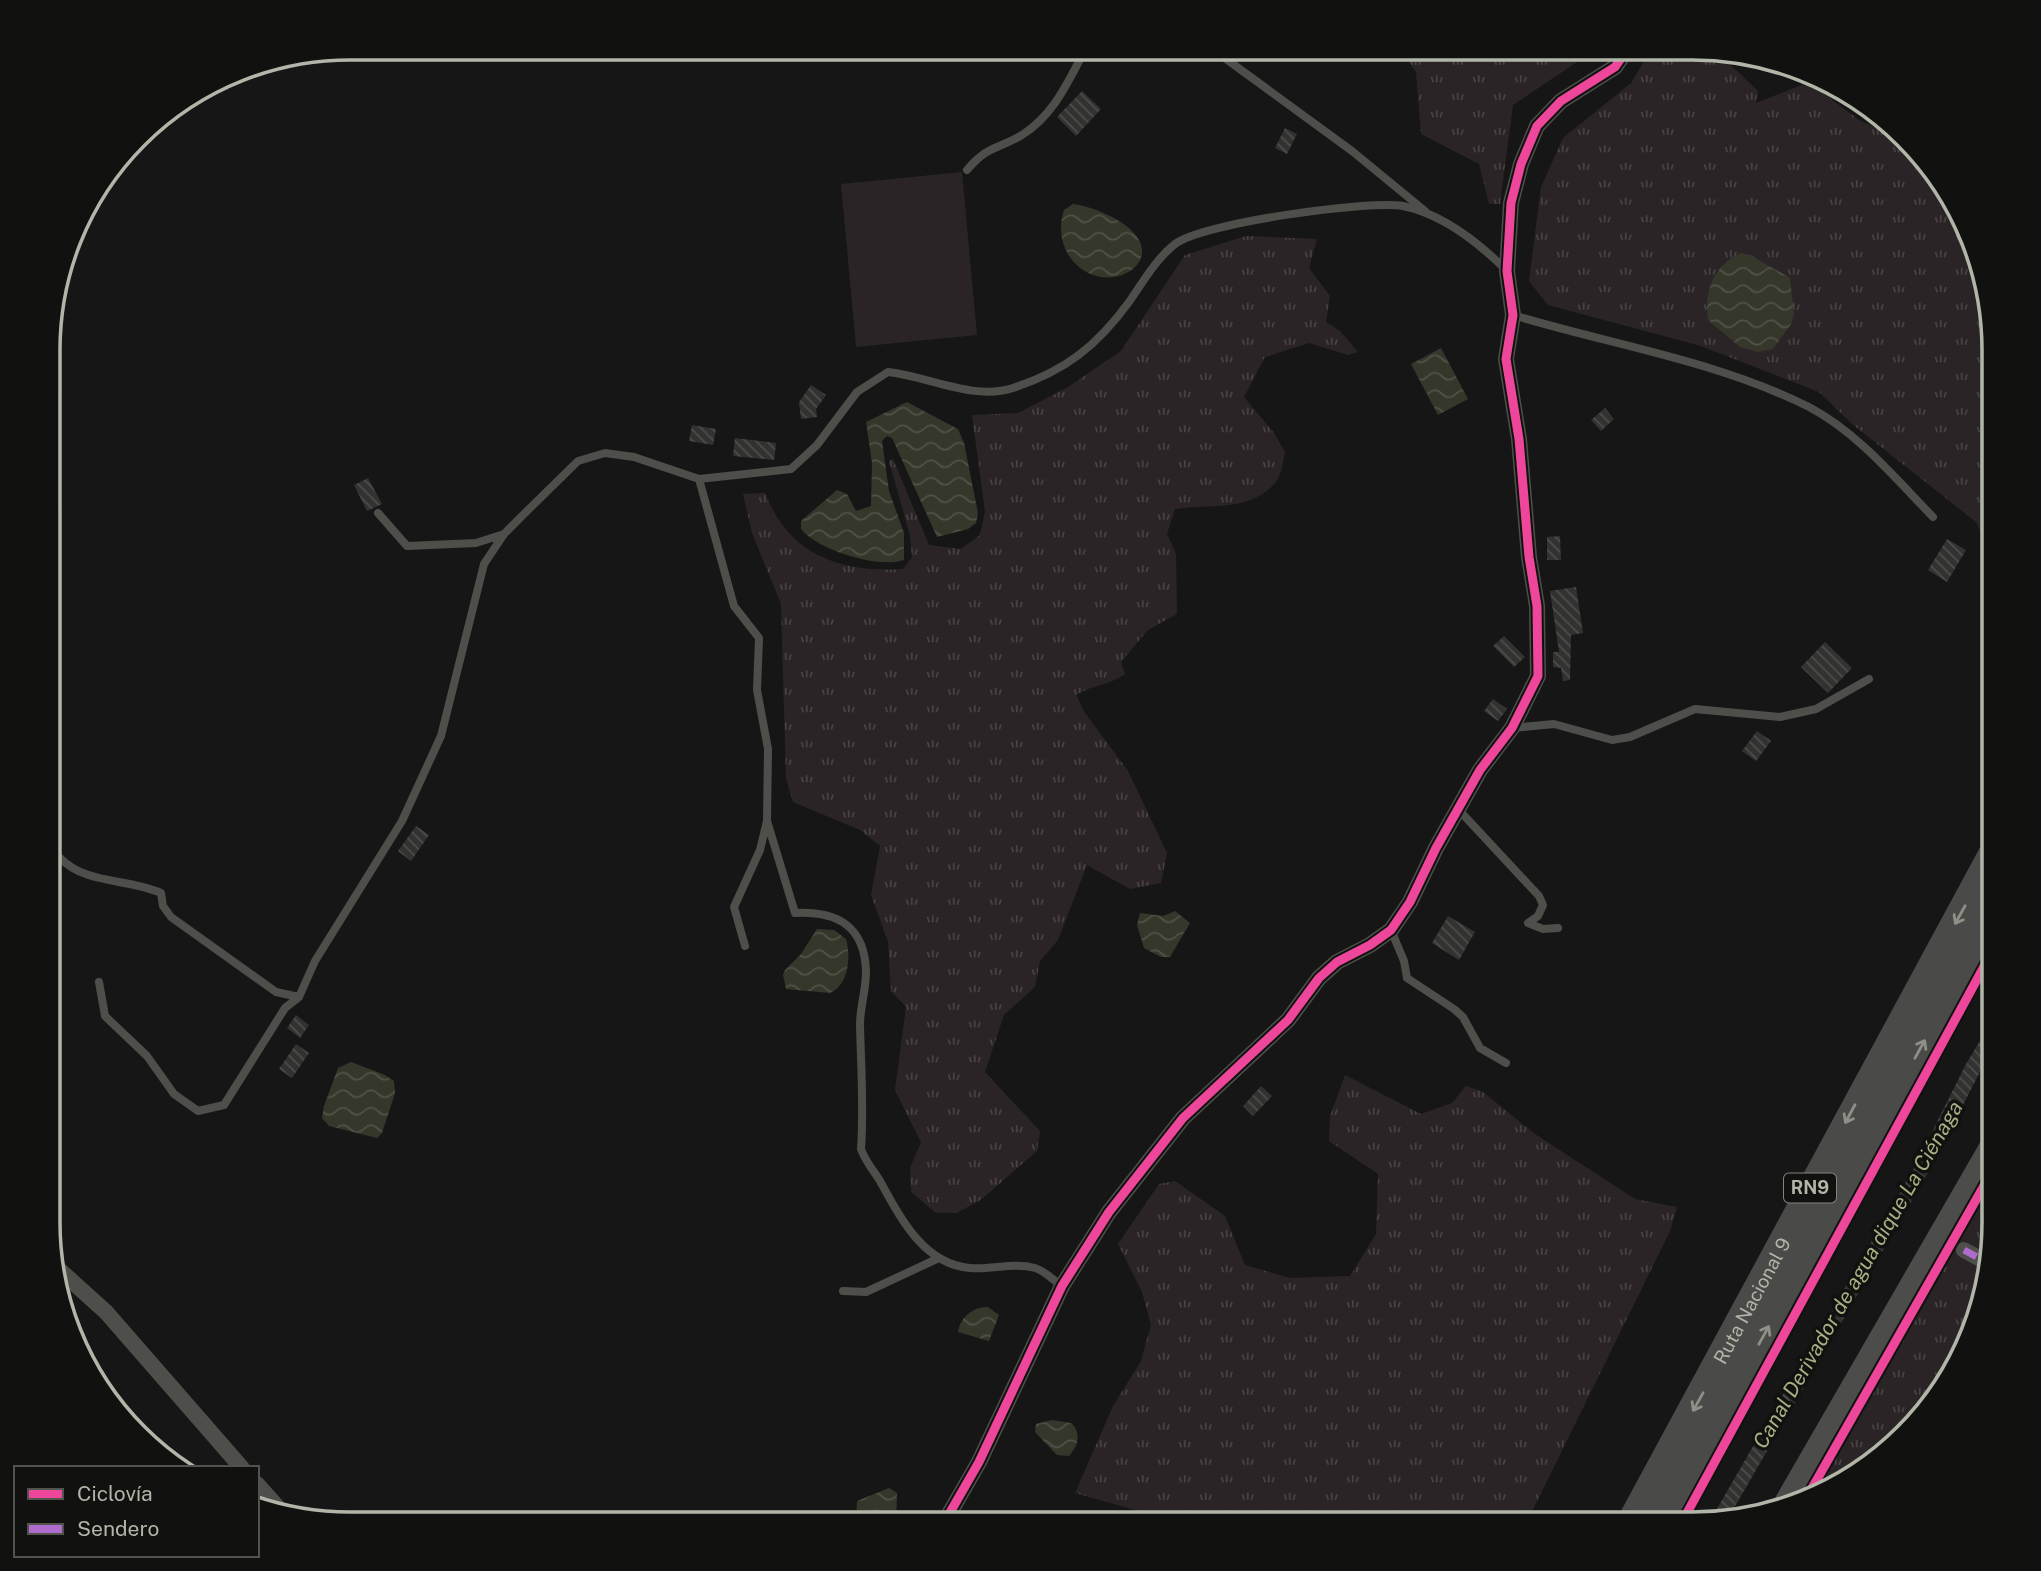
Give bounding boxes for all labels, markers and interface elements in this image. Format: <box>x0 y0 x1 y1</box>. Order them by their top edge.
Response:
one-way arrow <box>1953 904 1966 925</box>
one-way arrow <box>1914 1039 1928 1060</box>
water label: Canal Derivador de agua dique La Ciénaga <box>1748 1097 1968 1453</box>
one-way arrow <box>1843 1104 1857 1124</box>
road number: RN9 <box>1784 1174 1836 1203</box>
street label: Ruta Nacional 9 <box>1709 1234 1795 1368</box>
one-way arrow <box>1758 1325 1772 1345</box>
one-way arrow <box>1691 1391 1704 1412</box>
legend <box>14 1466 259 1557</box>
text: Ciclovía <box>77 1481 153 1506</box>
text: Sendero <box>77 1516 159 1541</box>

